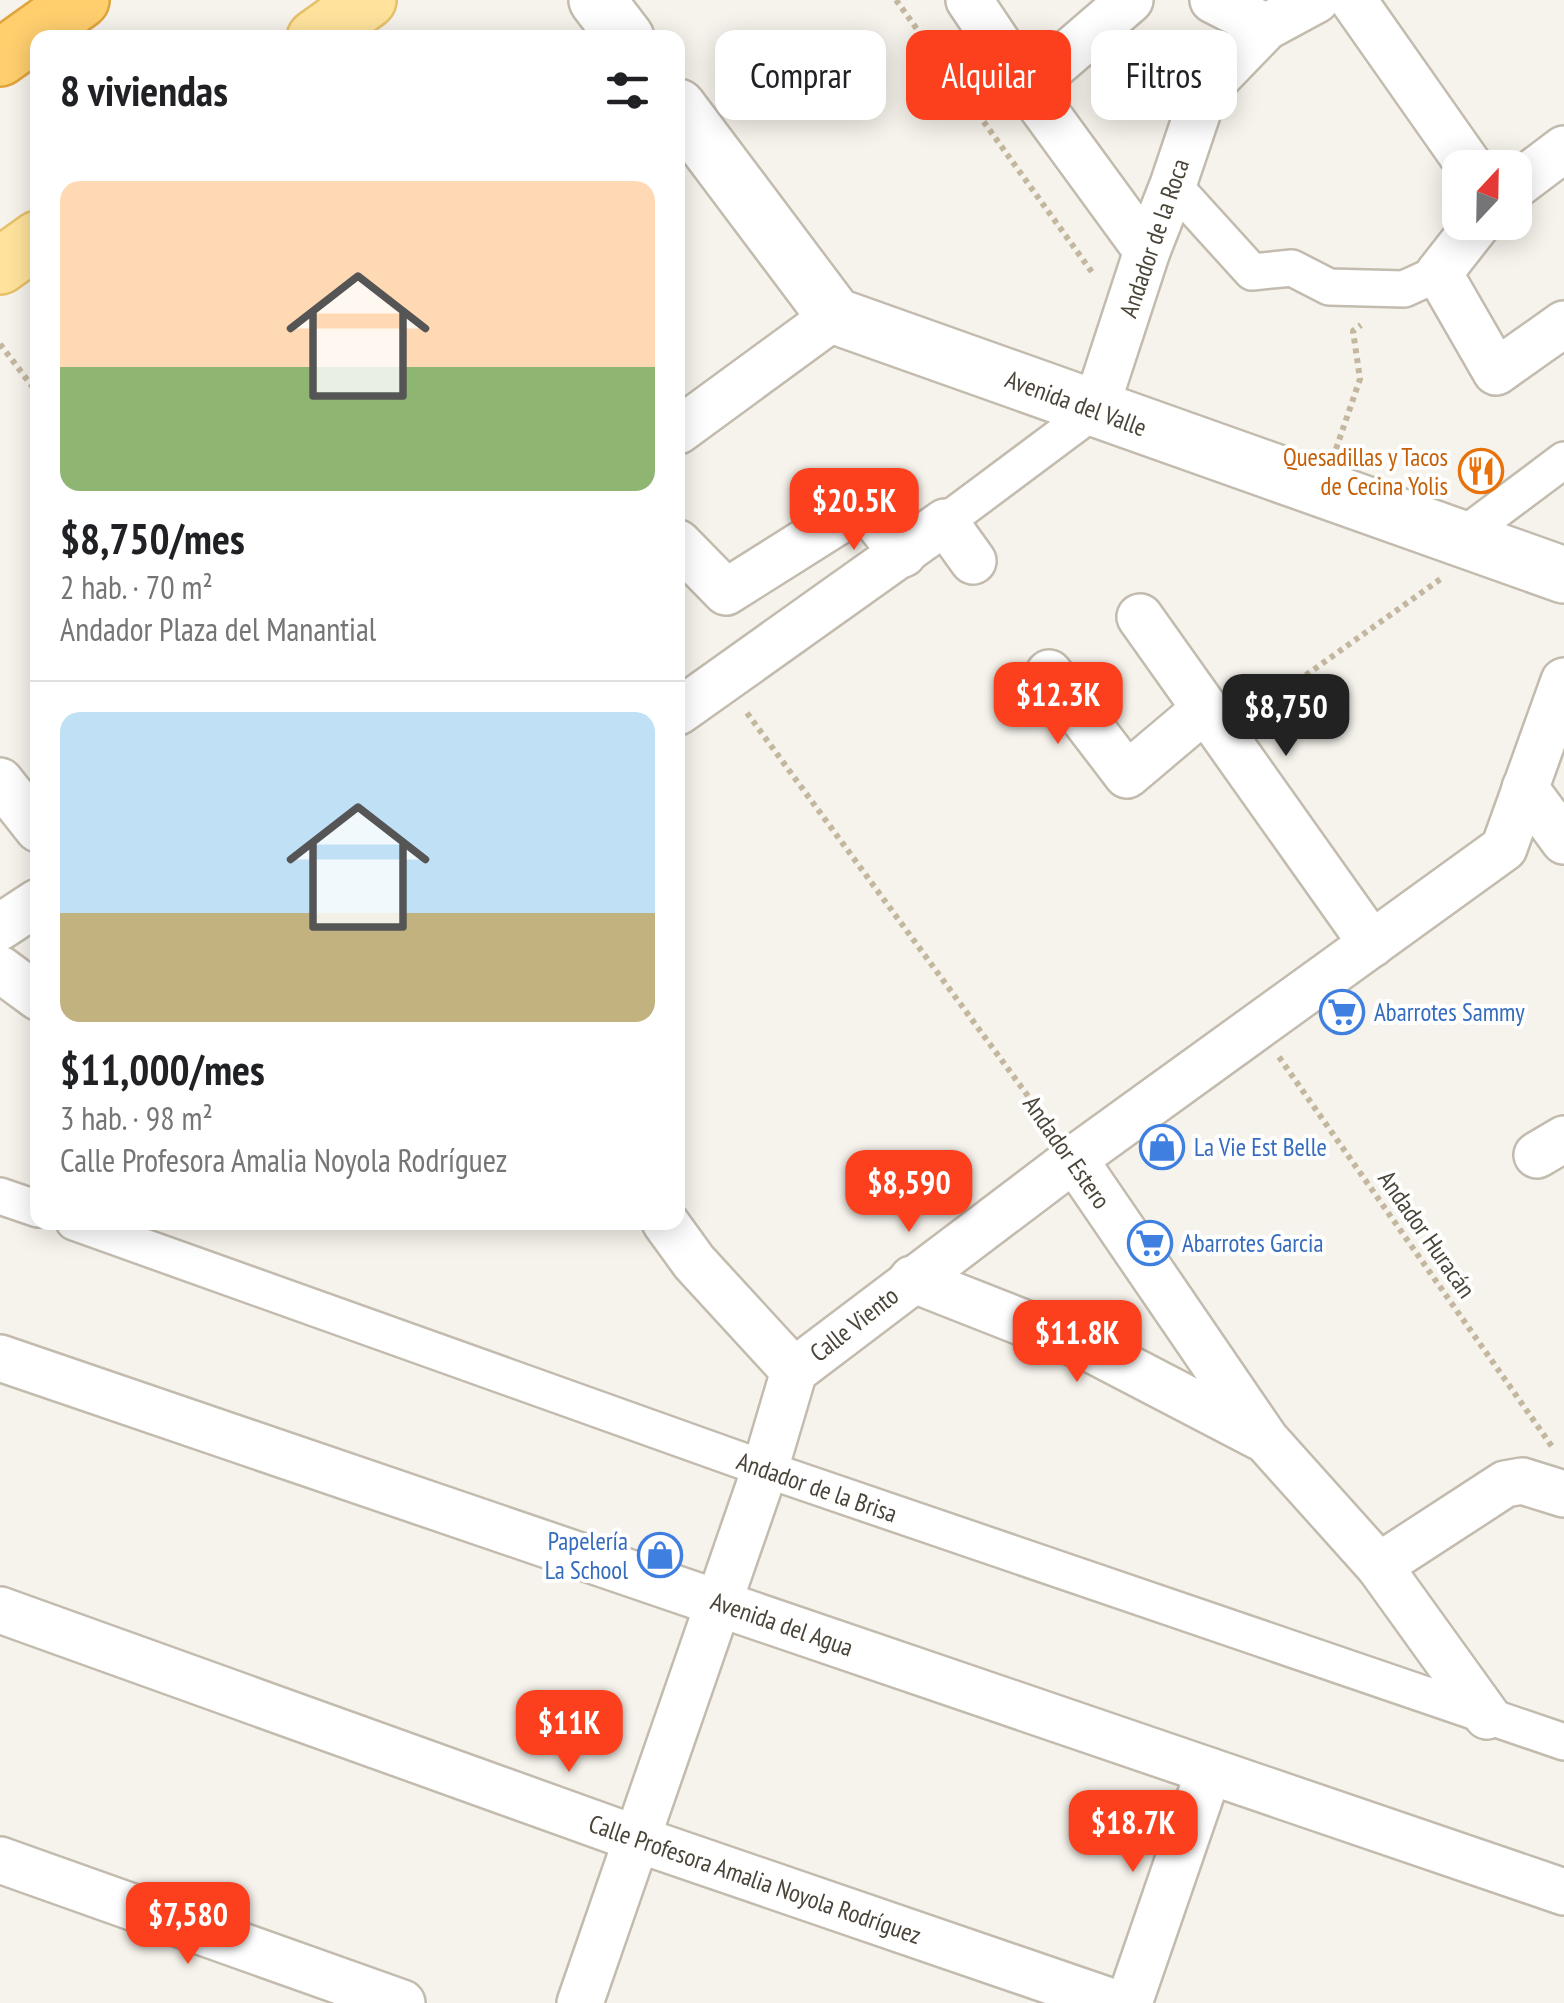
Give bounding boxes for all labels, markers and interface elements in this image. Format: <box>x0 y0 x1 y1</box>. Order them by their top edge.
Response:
chip: Comprar <box>715 30 886 120</box>
chip: Alquilar <box>906 30 1071 120</box>
chip: Filtros <box>1091 30 1237 120</box>
text: 8 viviendas <box>60 63 228 118</box>
icon: filters <box>600 63 655 118</box>
north arrow <box>1442 150 1532 240</box>
map controls <box>1442 150 1532 240</box>
street label: Andador de la Roca <box>1112 154 1196 322</box>
icon: home <box>268 246 448 426</box>
street label: Avenida del Valle <box>1001 363 1151 443</box>
place label: Quesadillas y Tacos de Cecina Yolis <box>1283 441 1448 502</box>
restaurant icon: Quesadillas y Tacos de Cecina Yolis <box>1458 448 1504 494</box>
pin: $20.5K <box>773 468 935 553</box>
text: $20.5K <box>812 479 896 521</box>
text: $8,750/mes <box>60 511 245 566</box>
text: 2 hab. · 70 m² <box>60 566 213 608</box>
text: Andador Plaza del Manantial <box>60 608 376 650</box>
pin: $12.3K <box>977 662 1139 747</box>
text: $12.3K <box>1016 673 1100 715</box>
pin: $8,750 <box>1205 674 1367 759</box>
text: $8,750 <box>1244 685 1328 727</box>
icon: home <box>268 777 448 957</box>
supermarket icon: Abarrotes Sammy <box>1319 989 1365 1035</box>
place label: Abarrotes Sammy <box>1374 996 1525 1028</box>
text: $11,000/mes <box>60 1042 265 1097</box>
street label: Andador Estero <box>1016 1089 1118 1215</box>
text: 3 hab. · 98 m² <box>60 1097 213 1139</box>
shop icon: La Vie Est Belle <box>1139 1124 1185 1170</box>
place label: La Vie Est Belle <box>1194 1131 1327 1163</box>
text: Calle Profesora Amalia Noyola Rodríguez <box>60 1139 507 1181</box>
pin: $8,590 <box>828 1150 990 1235</box>
text: $8,590 <box>867 1161 951 1203</box>
street label: Andador Huracán <box>1371 1164 1483 1304</box>
supermarket icon: Abarrotes Garcia <box>1127 1220 1173 1266</box>
place label: Abarrotes Garcia <box>1182 1227 1323 1259</box>
street label: Calle Viento <box>803 1280 905 1368</box>
pin: $11.8K <box>996 1300 1158 1385</box>
text: $11.8K <box>1035 1311 1119 1353</box>
street label: Andador de la Brisa <box>733 1445 901 1529</box>
place label: Papelería La School <box>545 1525 628 1586</box>
shop icon: Papelería La School <box>637 1532 683 1578</box>
street label: Avenida del Agua <box>707 1585 857 1663</box>
pin: $11K <box>510 1690 628 1775</box>
text: $11K <box>538 1701 600 1743</box>
pin: $18.7K <box>1052 1790 1214 1875</box>
text: $18.7K <box>1091 1801 1175 1843</box>
street label: Calle Profesora Amalia Noyola Rodríguez <box>585 1807 925 1951</box>
pin: $7,580 <box>107 1882 269 1967</box>
text: $7,580 <box>148 1893 228 1935</box>

